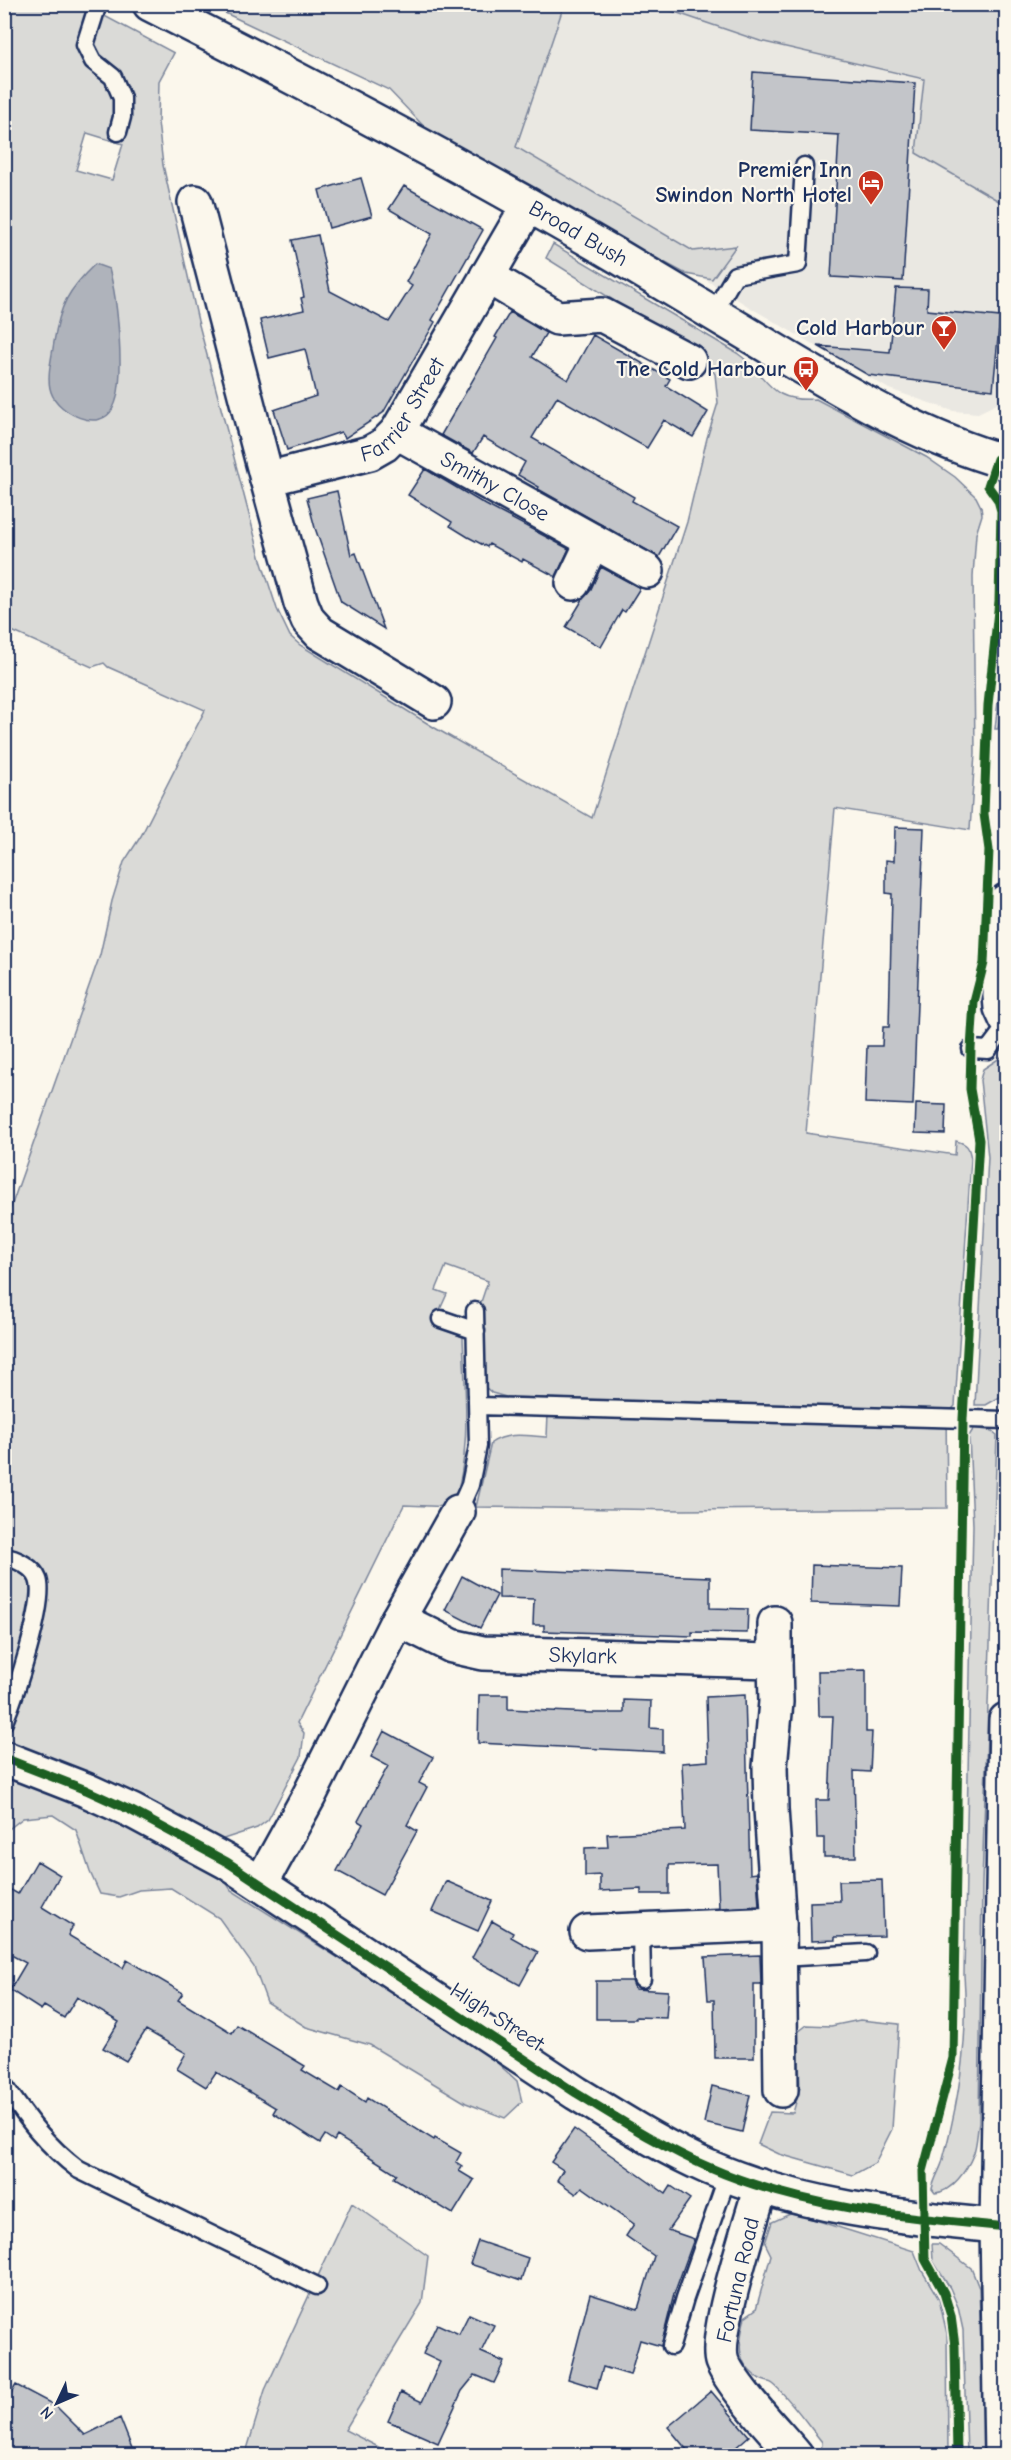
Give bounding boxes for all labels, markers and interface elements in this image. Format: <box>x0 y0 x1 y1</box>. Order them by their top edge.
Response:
place label: Premier Inn Swindon North Hotel <box>655 157 852 208</box>
hotel icon: Premier Inn Swindon North Hotel <box>856 168 886 206</box>
street label: Broad Bush <box>524 195 632 272</box>
bar icon: Cold Harbour <box>929 313 959 351</box>
place label: Cold Harbour <box>796 315 924 341</box>
street label: Farrier Street <box>358 352 451 468</box>
bus stop icon: The Cold Harbour <box>791 354 821 392</box>
place label: The Cold Harbour <box>616 356 786 382</box>
street label: Smithy Close <box>436 446 554 527</box>
street label: Skylark <box>548 1642 618 1670</box>
street label: High Street <box>445 1977 549 2057</box>
street label: Fortuna Road <box>711 2215 765 2345</box>
north arrow <box>27 2373 87 2433</box>
text: N <box>37 2403 57 2423</box>

